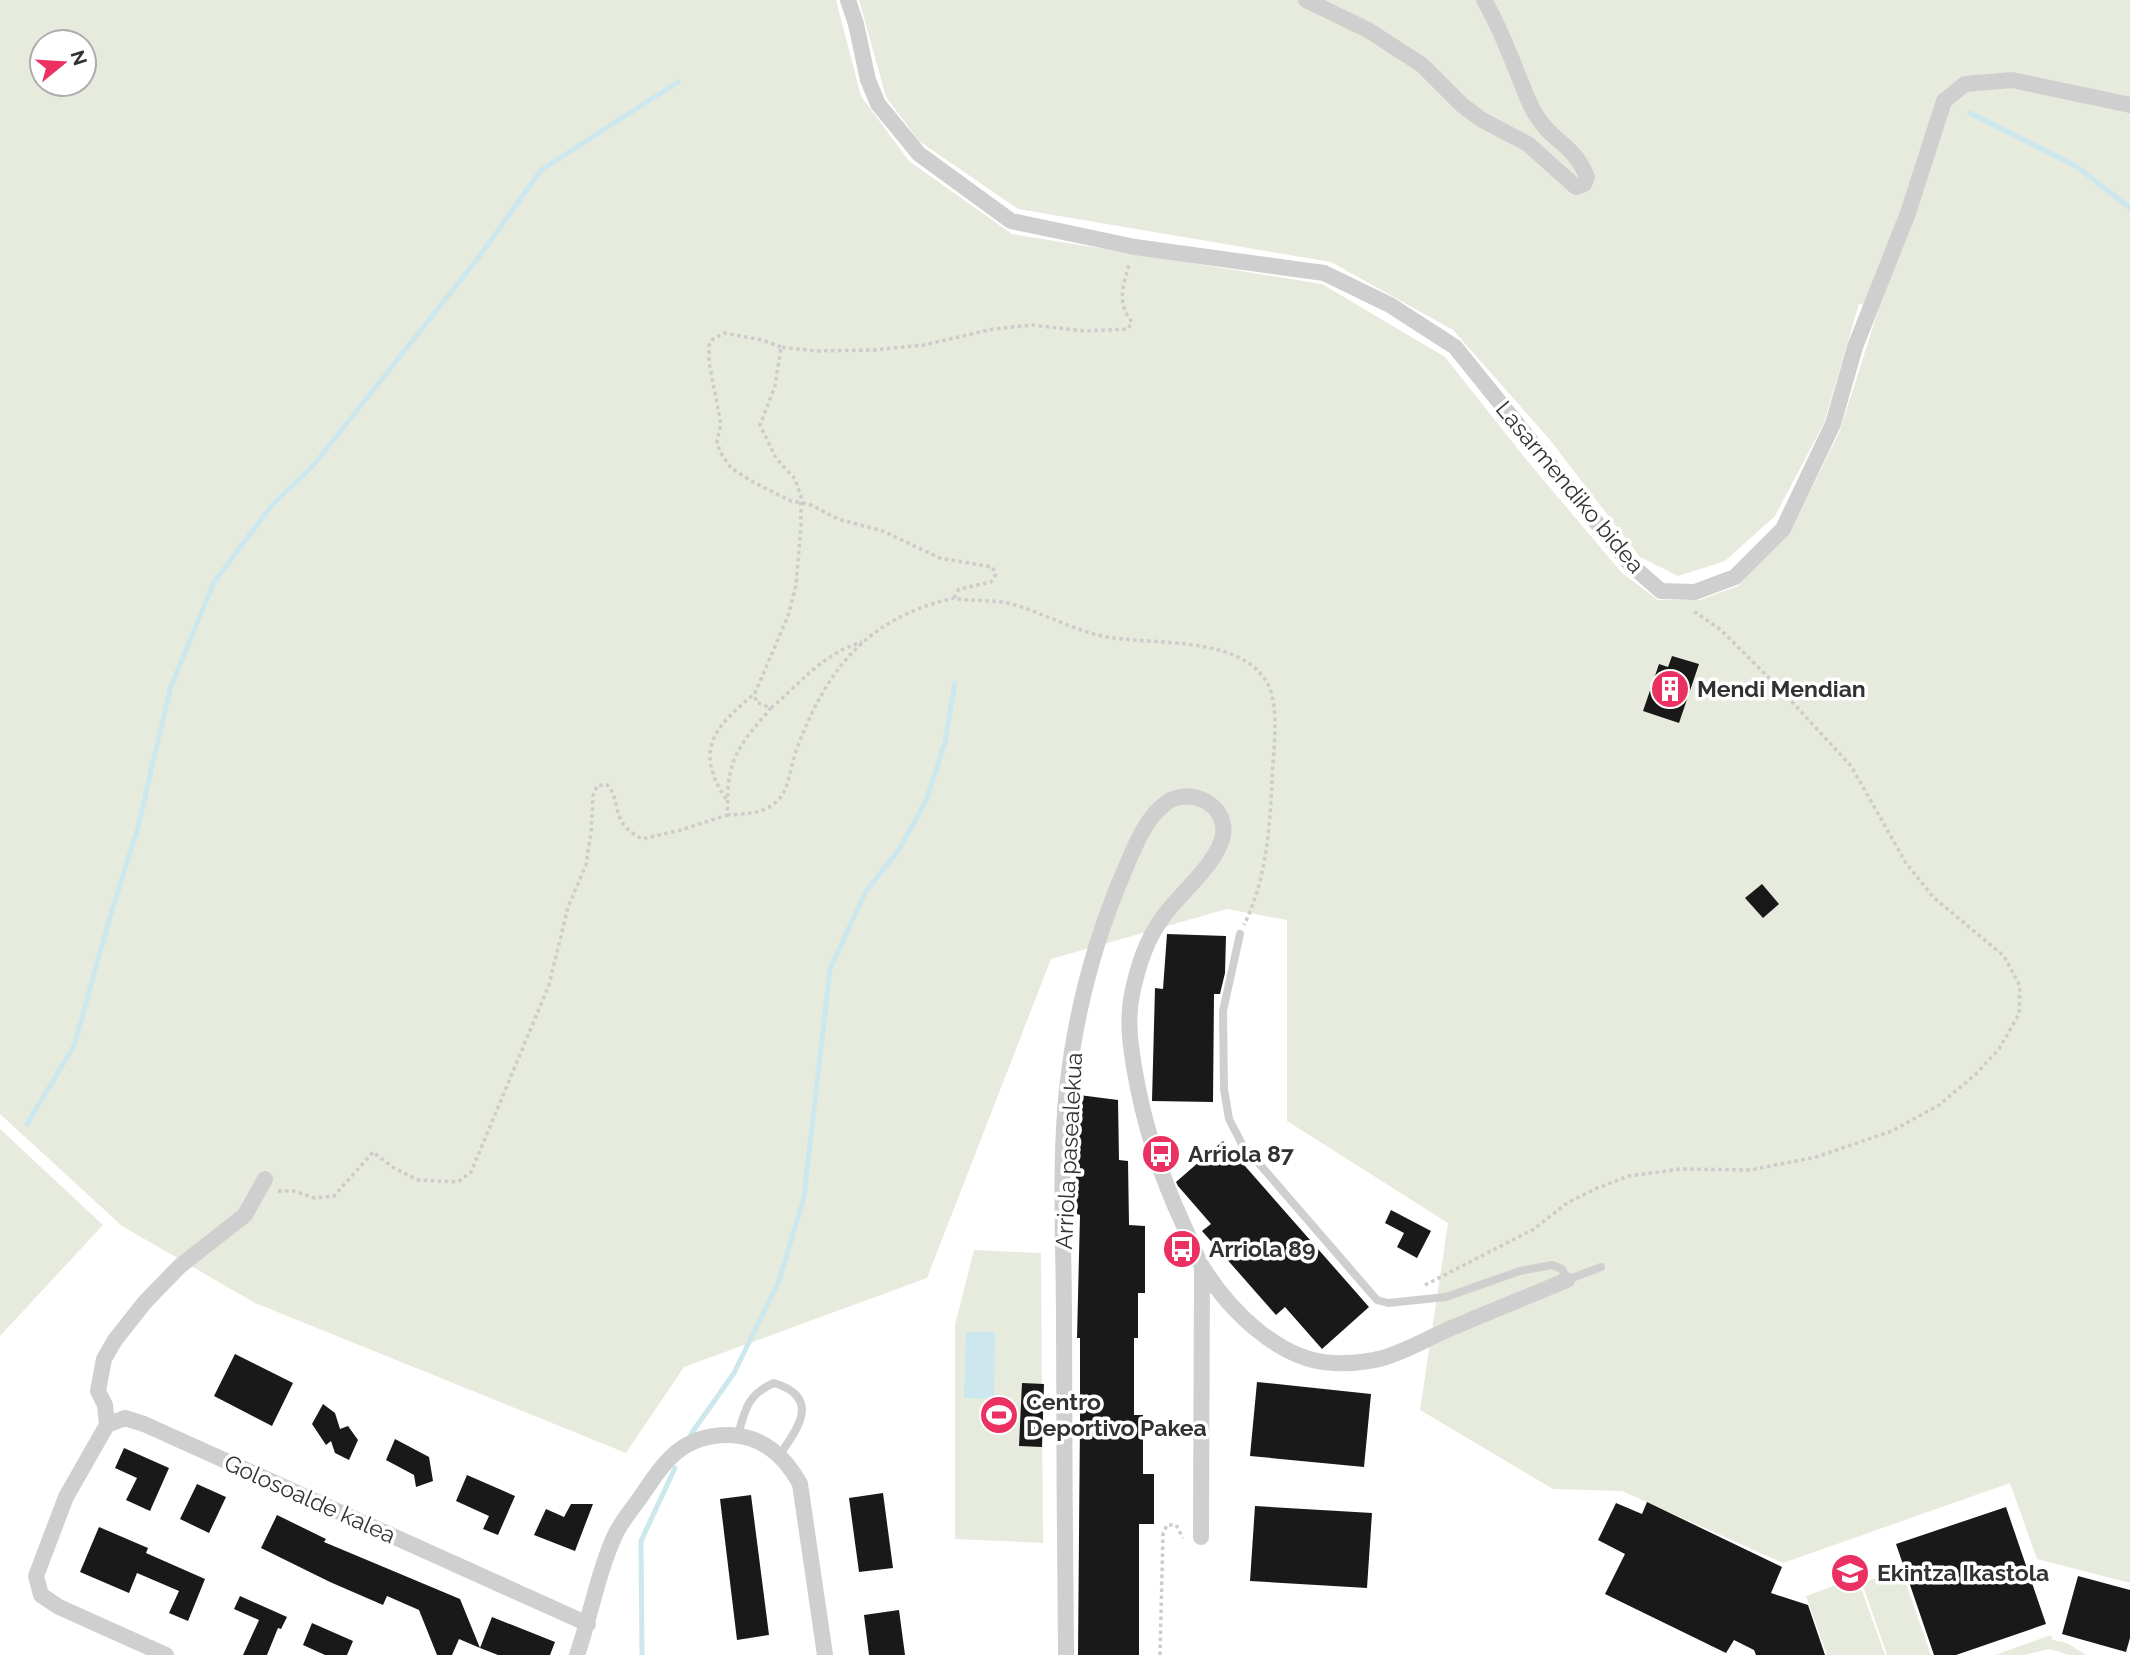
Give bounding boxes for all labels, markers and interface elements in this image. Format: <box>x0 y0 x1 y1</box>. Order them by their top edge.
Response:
north arrow <box>28 28 98 98</box>
text: N <box>66 47 92 68</box>
street label: Lasarmendiko bidea <box>1491 395 1650 578</box>
building icon: Mendi Mendian <box>1649 668 1691 710</box>
place label: Mendi Mendian <box>1697 675 1866 702</box>
street label: Arriola pasealekua <box>1050 1052 1087 1250</box>
bus stop icon: Arriola 87 <box>1140 1133 1182 1175</box>
place label: Arriola 87 <box>1188 1140 1294 1167</box>
bus stop icon: Arriola 89 <box>1161 1228 1203 1270</box>
place label: Arriola 89 <box>1209 1235 1316 1262</box>
place label: Centro Deportivo Pakea <box>1026 1388 1207 1441</box>
sports icon: Centro Deportivo Pakea <box>978 1394 1020 1436</box>
street label: Golosoalde kalea <box>221 1449 400 1548</box>
school or university icon: Ekintza Ikastola <box>1829 1552 1871 1594</box>
place label: Ekintza Ikastola <box>1877 1559 2049 1586</box>

